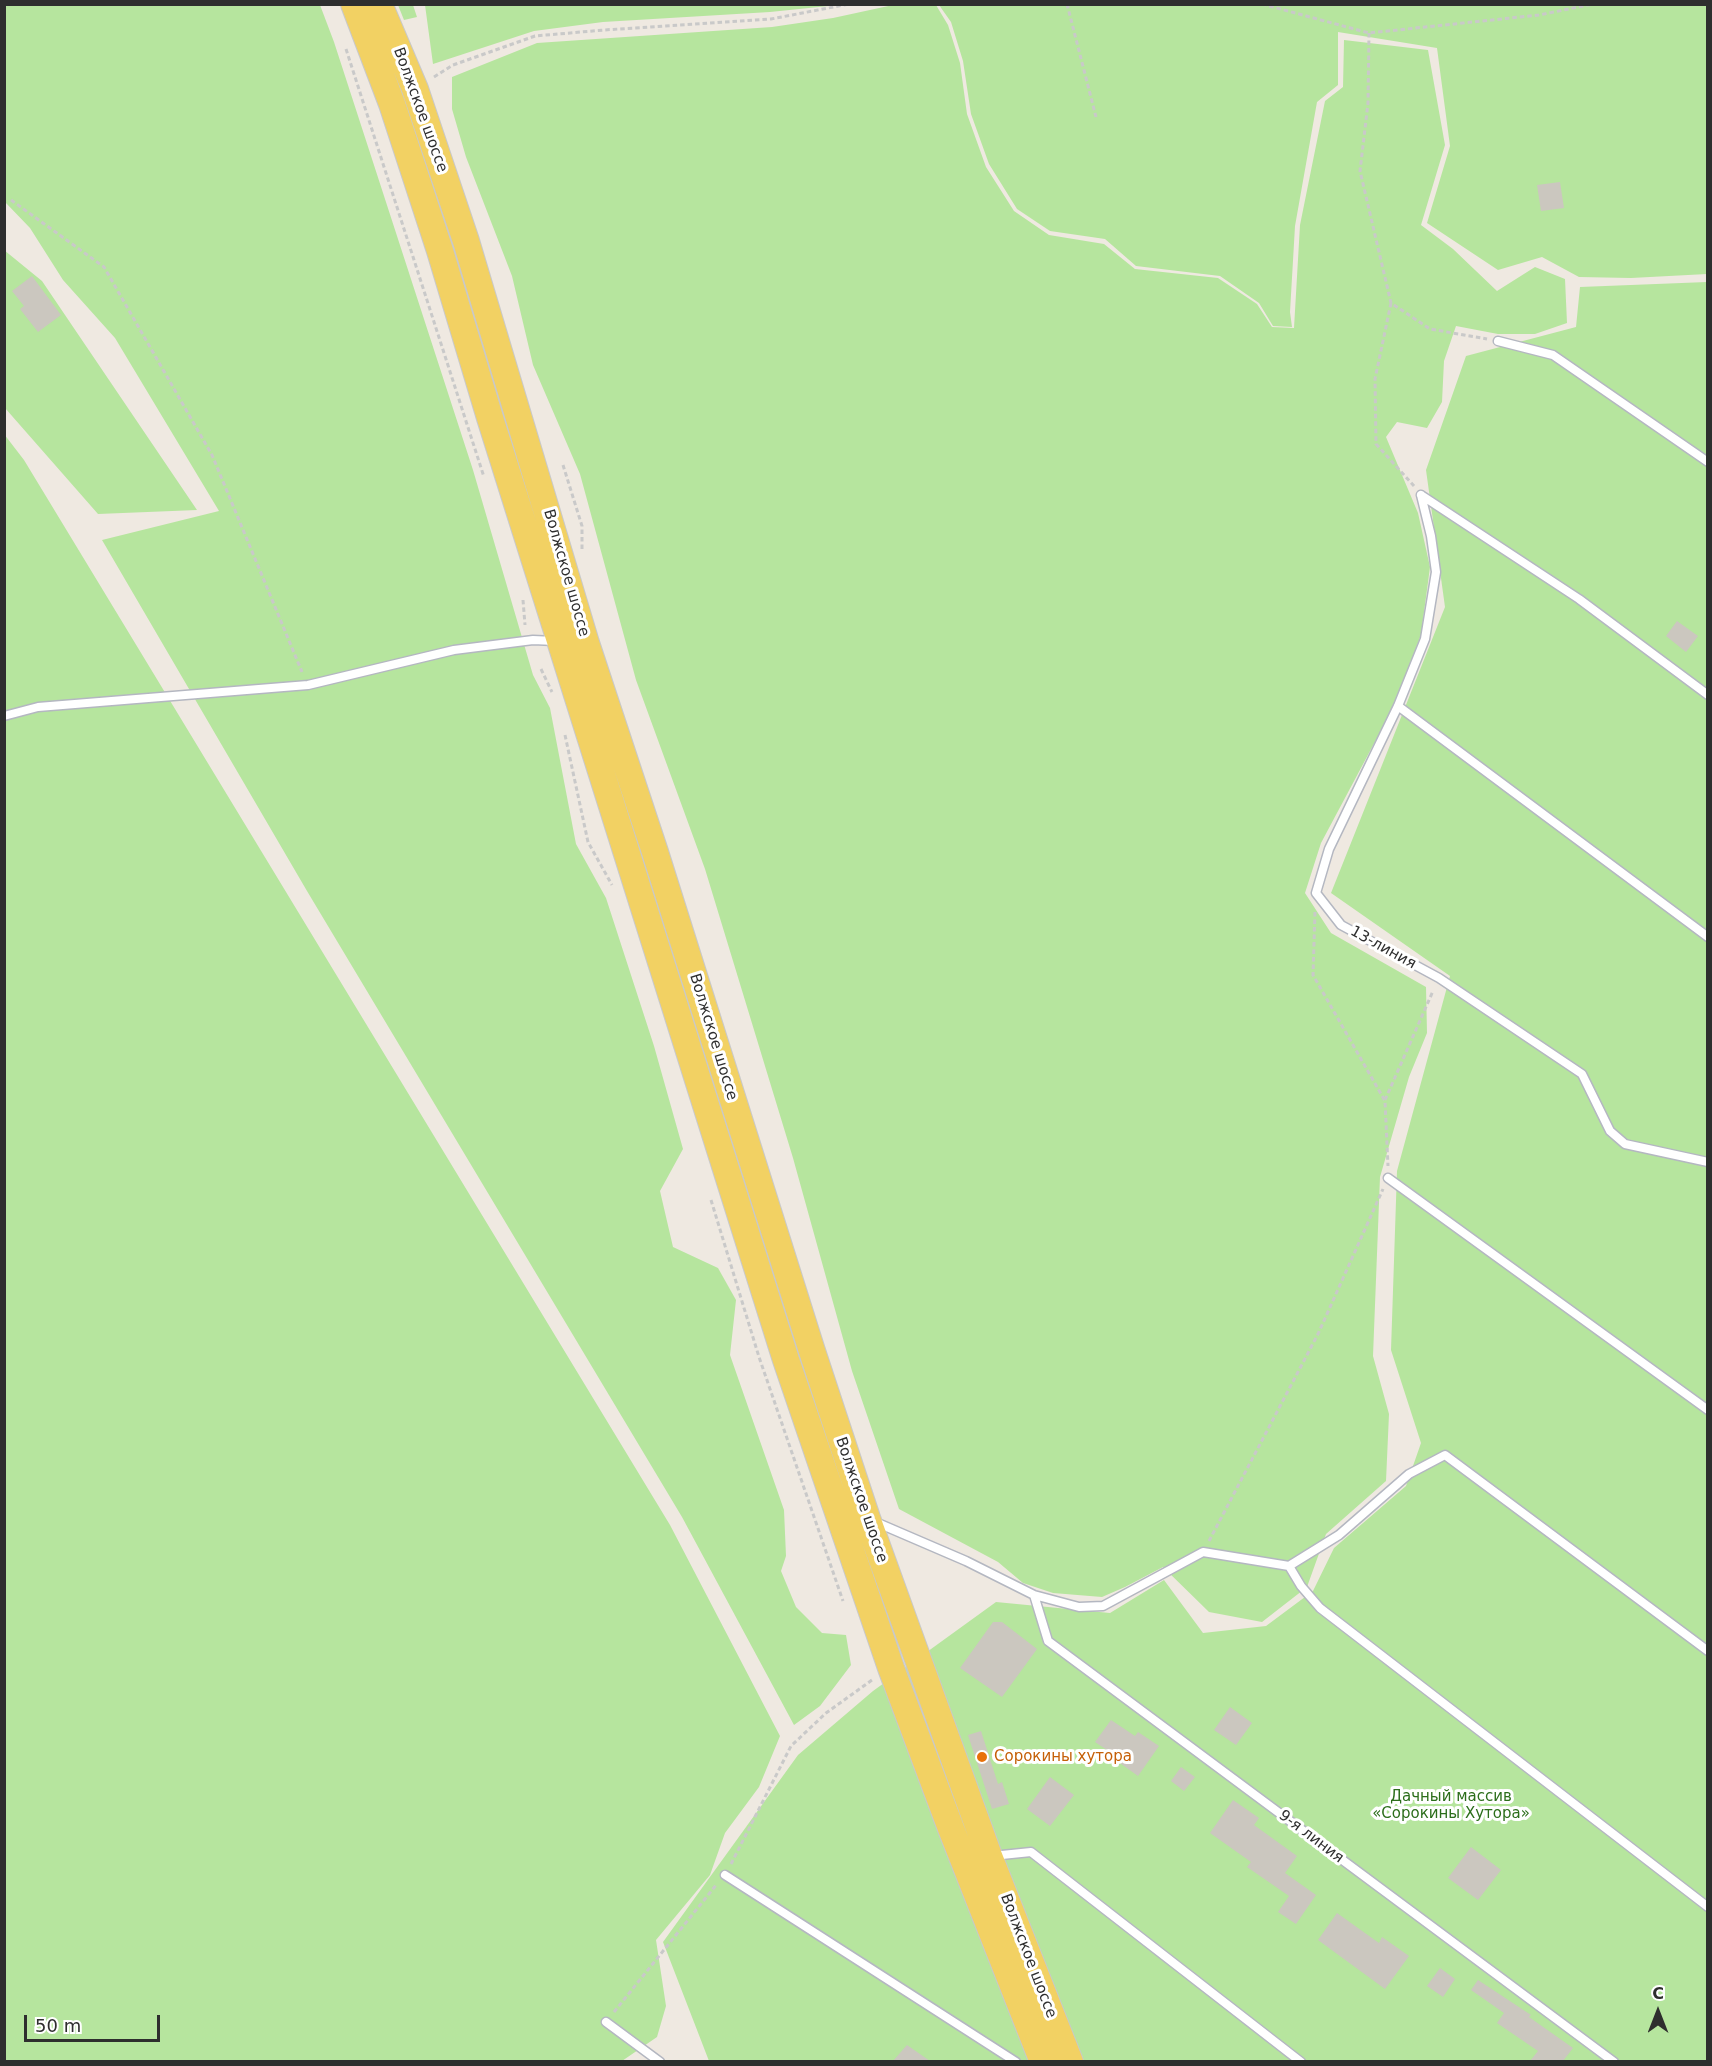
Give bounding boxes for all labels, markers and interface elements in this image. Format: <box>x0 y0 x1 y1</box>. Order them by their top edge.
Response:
street label: Волжское шоссе <box>389 45 451 175</box>
street label: Волжское шоссе <box>539 507 593 639</box>
street label: 13-линия <box>1347 923 1419 973</box>
street label: Волжское шоссе <box>685 971 741 1103</box>
street label: Волжское шоссе <box>831 1435 891 1565</box>
place label: Сорокины хутора <box>994 1748 1132 1766</box>
marker: Сорокины хутора <box>975 1750 989 1764</box>
park label: Дачный массив «Сорокины Хутора» <box>1372 1788 1530 1823</box>
street label: 9-я линия <box>1275 1807 1347 1867</box>
street label: Волжское шоссе <box>996 1891 1060 2021</box>
north arrow <box>1628 1982 1688 2042</box>
text: С <box>1652 1984 1664 2003</box>
scale bar <box>27 2003 164 2041</box>
text: 50 m <box>35 2015 81 2036</box>

